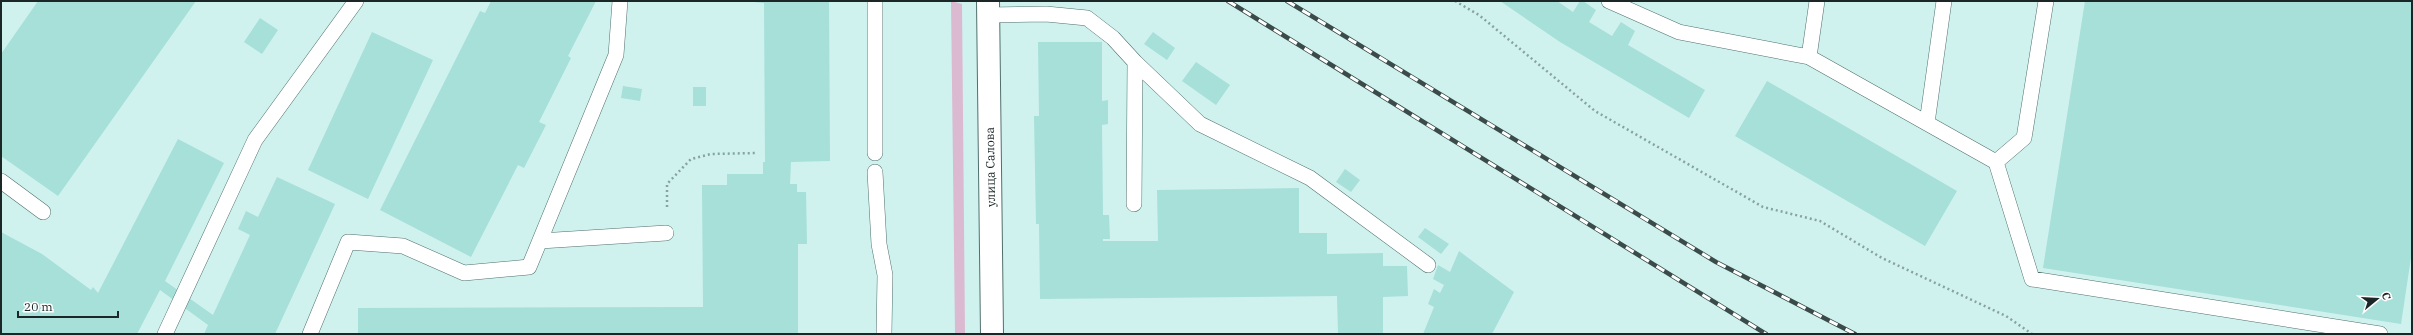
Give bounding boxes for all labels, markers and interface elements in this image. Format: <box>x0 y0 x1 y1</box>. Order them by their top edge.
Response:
street label: улица Салова <box>982 126 998 207</box>
north arrow <box>2357 279 2397 319</box>
text: С <box>2379 290 2394 302</box>
scale bar <box>18 293 118 319</box>
text: 20 m <box>24 299 53 314</box>

